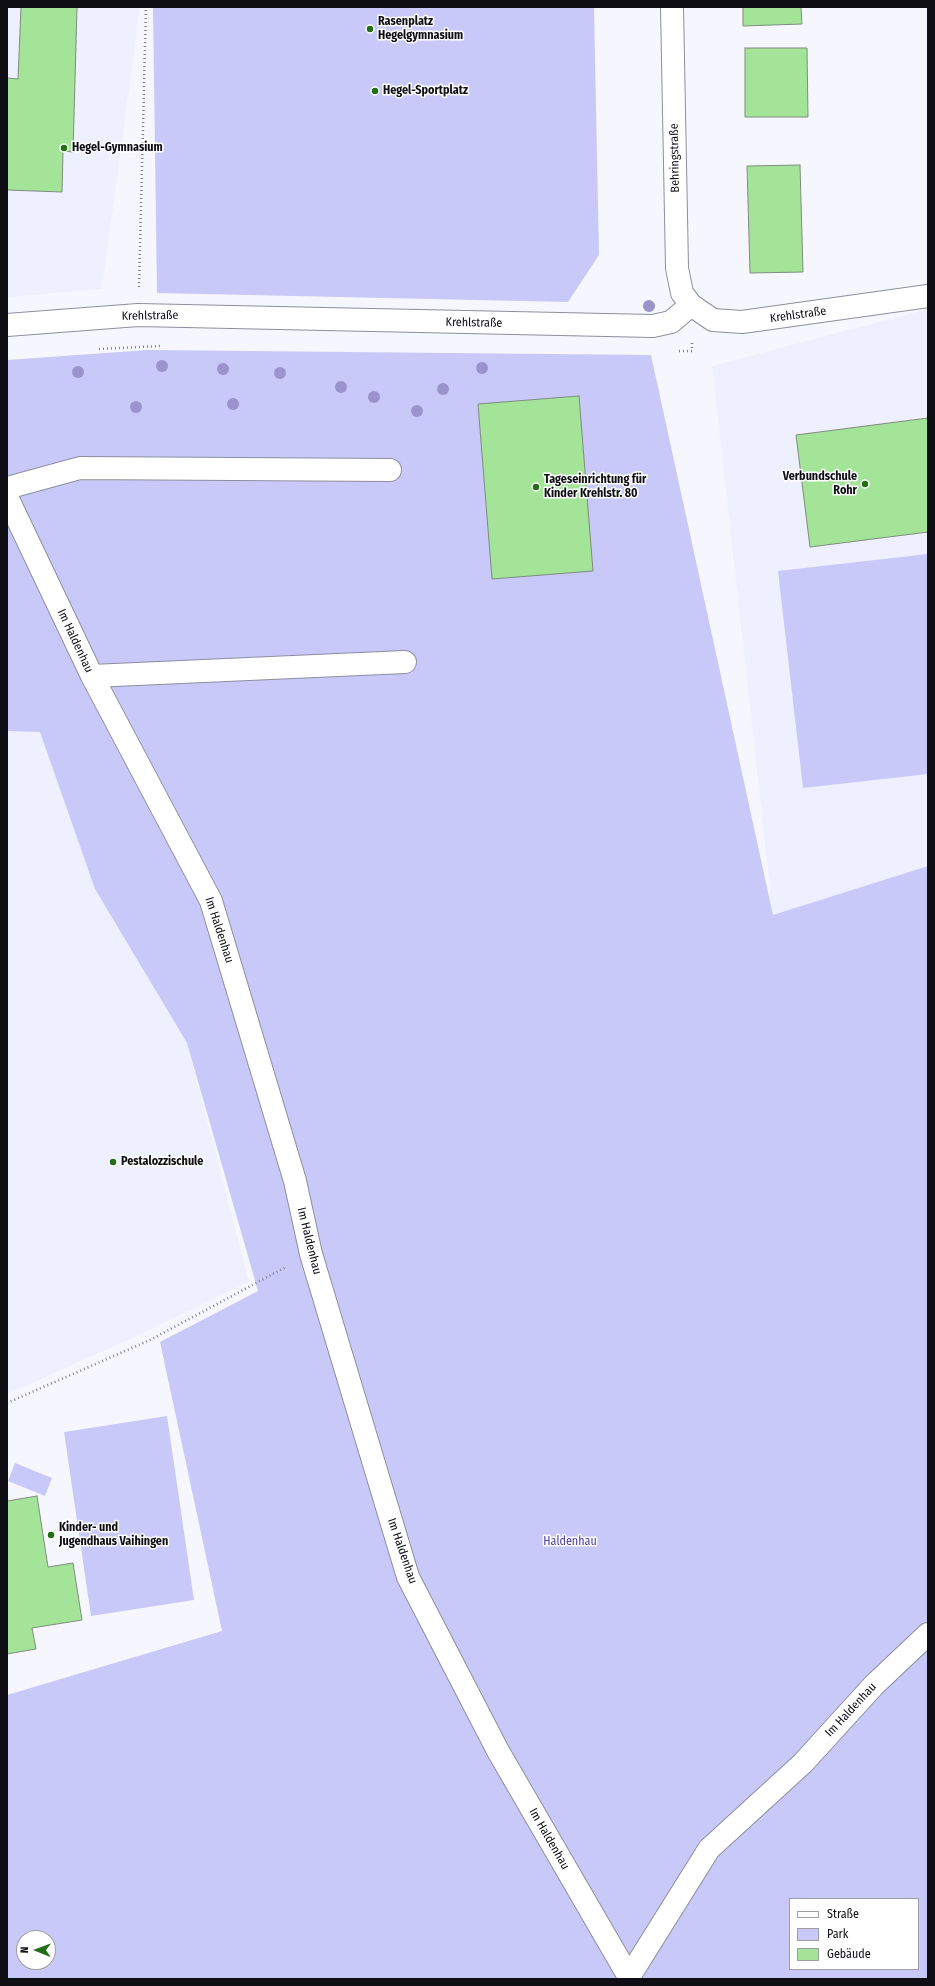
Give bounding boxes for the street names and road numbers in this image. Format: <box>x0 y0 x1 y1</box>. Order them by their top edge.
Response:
street label: Behringstraße <box>667 123 683 193</box>
street label: Krehlstraße <box>769 304 827 326</box>
street label: Krehlstraße <box>122 308 178 324</box>
street label: Krehlstraße <box>446 315 502 331</box>
street label: Im Haldenhau <box>54 607 96 675</box>
street label: Im Haldenhau <box>202 895 236 965</box>
street label: Im Haldenhau <box>294 1206 324 1276</box>
street label: Im Haldenhau <box>384 1516 420 1586</box>
street label: Im Haldenhau <box>822 1680 880 1740</box>
street label: Im Haldenhau <box>526 1806 572 1872</box>

